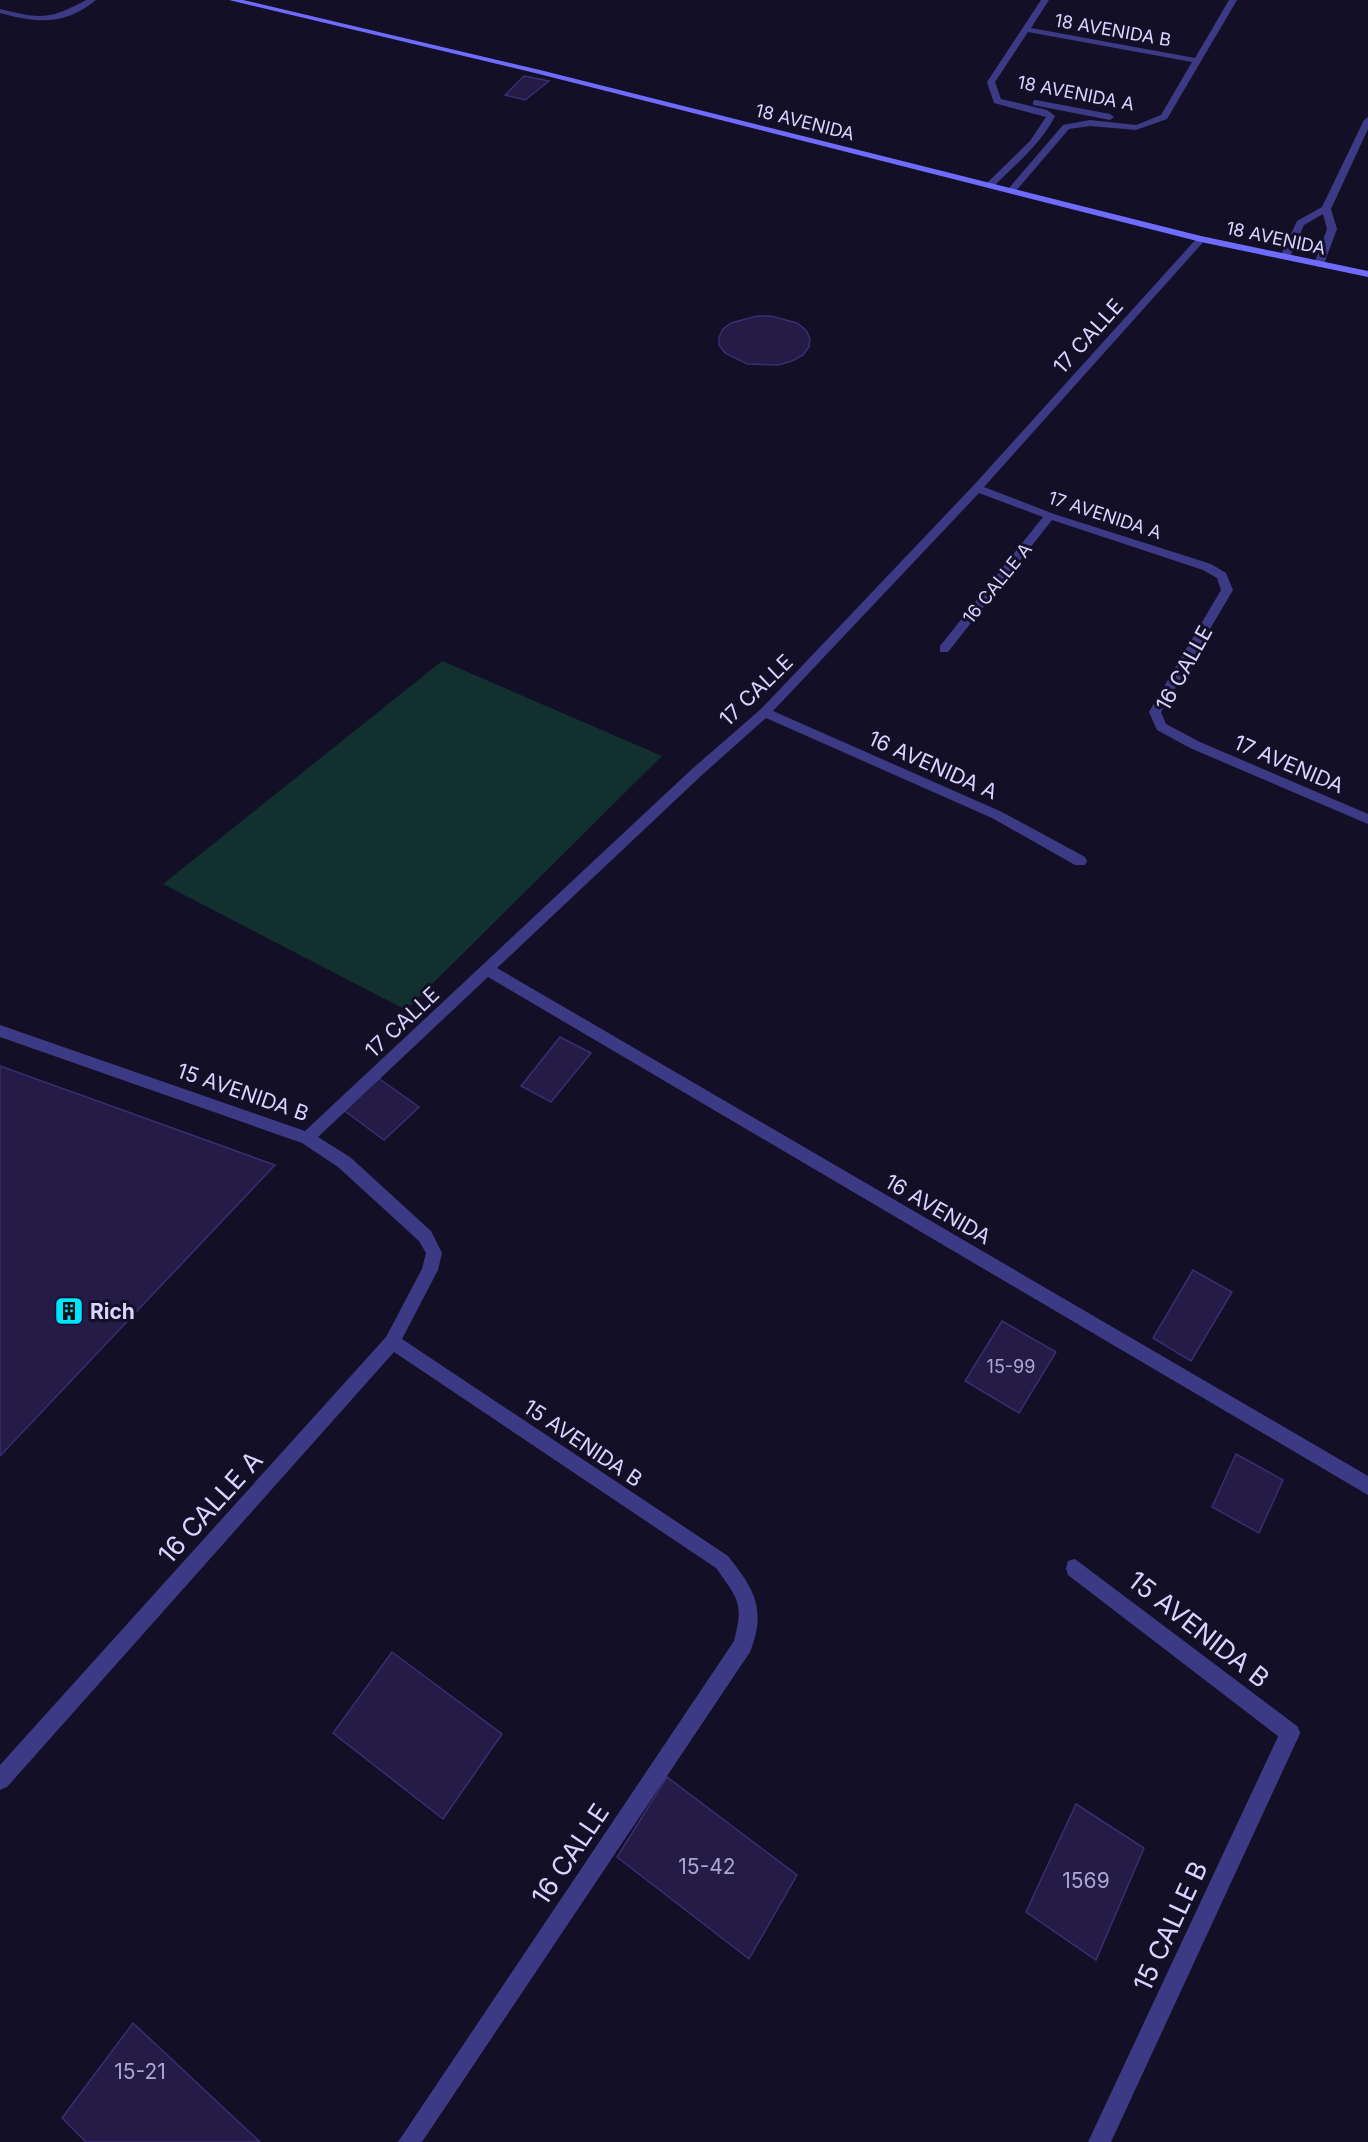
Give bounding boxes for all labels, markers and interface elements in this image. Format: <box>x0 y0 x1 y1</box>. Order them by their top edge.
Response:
street label: 18 AVENIDA B <box>1053 9 1173 51</box>
street label: 18 AVENIDA A <box>1016 71 1136 115</box>
street label: 18 AVENIDA <box>753 100 857 144</box>
street label: 18 AVENIDA <box>1224 217 1328 259</box>
street label: 17 CALLE <box>1048 293 1128 379</box>
street label: 17 AVENIDA A <box>1046 487 1164 543</box>
street label: 16 CALLE A <box>958 539 1036 627</box>
street label: 16 CALLE <box>1150 621 1218 715</box>
street label: 17 CALLE <box>714 649 798 731</box>
street label: 16 AVENIDA A <box>865 725 1001 805</box>
street label: 17 AVENIDA <box>1230 730 1348 798</box>
street label: 17 CALLE <box>360 981 444 1063</box>
street label: 15 AVENIDA B <box>174 1058 312 1126</box>
street label: 16 AVENIDA <box>881 1169 995 1249</box>
building icon: Rich <box>53 1295 85 1327</box>
place label: Rich <box>90 1299 135 1324</box>
house number: 15-99 <box>987 1356 1035 1377</box>
street label: 15 AVENIDA B <box>519 1394 647 1492</box>
street label: 16 CALLE A <box>151 1444 269 1570</box>
street label: 15 AVENIDA B <box>1122 1564 1276 1694</box>
street label: 16 CALLE <box>525 1797 615 1911</box>
house number: 15-42 <box>678 1854 736 1879</box>
street label: 15 CALLE B <box>1126 1856 1214 1996</box>
house number: 1569 <box>1062 1868 1110 1893</box>
house number: 15-21 <box>114 2059 166 2084</box>

